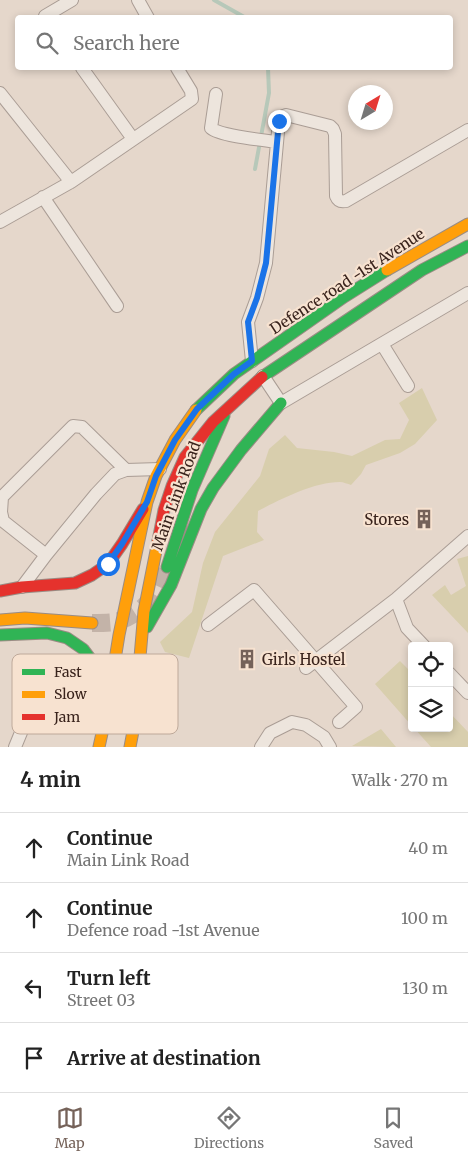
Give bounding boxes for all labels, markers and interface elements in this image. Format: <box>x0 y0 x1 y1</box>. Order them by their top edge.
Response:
search box <box>15 15 453 70</box>
icon: search <box>33 29 61 57</box>
text: Search here <box>73 31 180 55</box>
north arrow <box>348 85 393 130</box>
route end <box>268 110 291 133</box>
street label: Defence road -1st Avenue <box>266 224 428 338</box>
street label: Main Link Road <box>147 439 205 553</box>
building icon: Stores <box>413 508 435 530</box>
place label: Stores <box>364 510 409 529</box>
route start <box>97 553 120 576</box>
map controls <box>408 642 453 732</box>
button: locate <box>408 642 453 687</box>
building icon: Girls Hostel <box>236 648 258 670</box>
place label: Girls Hostel <box>262 650 346 669</box>
legend <box>12 654 178 734</box>
text: Fast <box>54 663 82 681</box>
text: Slow <box>54 685 87 703</box>
button: layers <box>408 687 453 732</box>
text: Jam <box>53 708 80 726</box>
text: 4 min <box>20 766 81 793</box>
text: Walk · 270 m <box>352 770 448 790</box>
text: Continue <box>67 826 153 850</box>
icon: ahead <box>20 834 48 862</box>
text: 40 m <box>408 838 448 858</box>
text: Main Link Road <box>67 850 189 870</box>
text: Continue <box>67 896 153 920</box>
icon: ahead <box>20 904 48 932</box>
text: 100 m <box>401 908 448 928</box>
text: Defence road -1st Avenue <box>67 920 260 940</box>
text: Turn left <box>67 966 151 990</box>
icon: left <box>20 974 48 1002</box>
text: 130 m <box>402 978 448 998</box>
text: Street 03 <box>67 990 135 1010</box>
icon: arrive <box>20 1044 48 1072</box>
text: Arrive at destination <box>67 1046 261 1070</box>
tab: Map <box>55 1104 85 1152</box>
tab: Directions <box>194 1104 264 1152</box>
tab: Saved <box>374 1104 413 1152</box>

